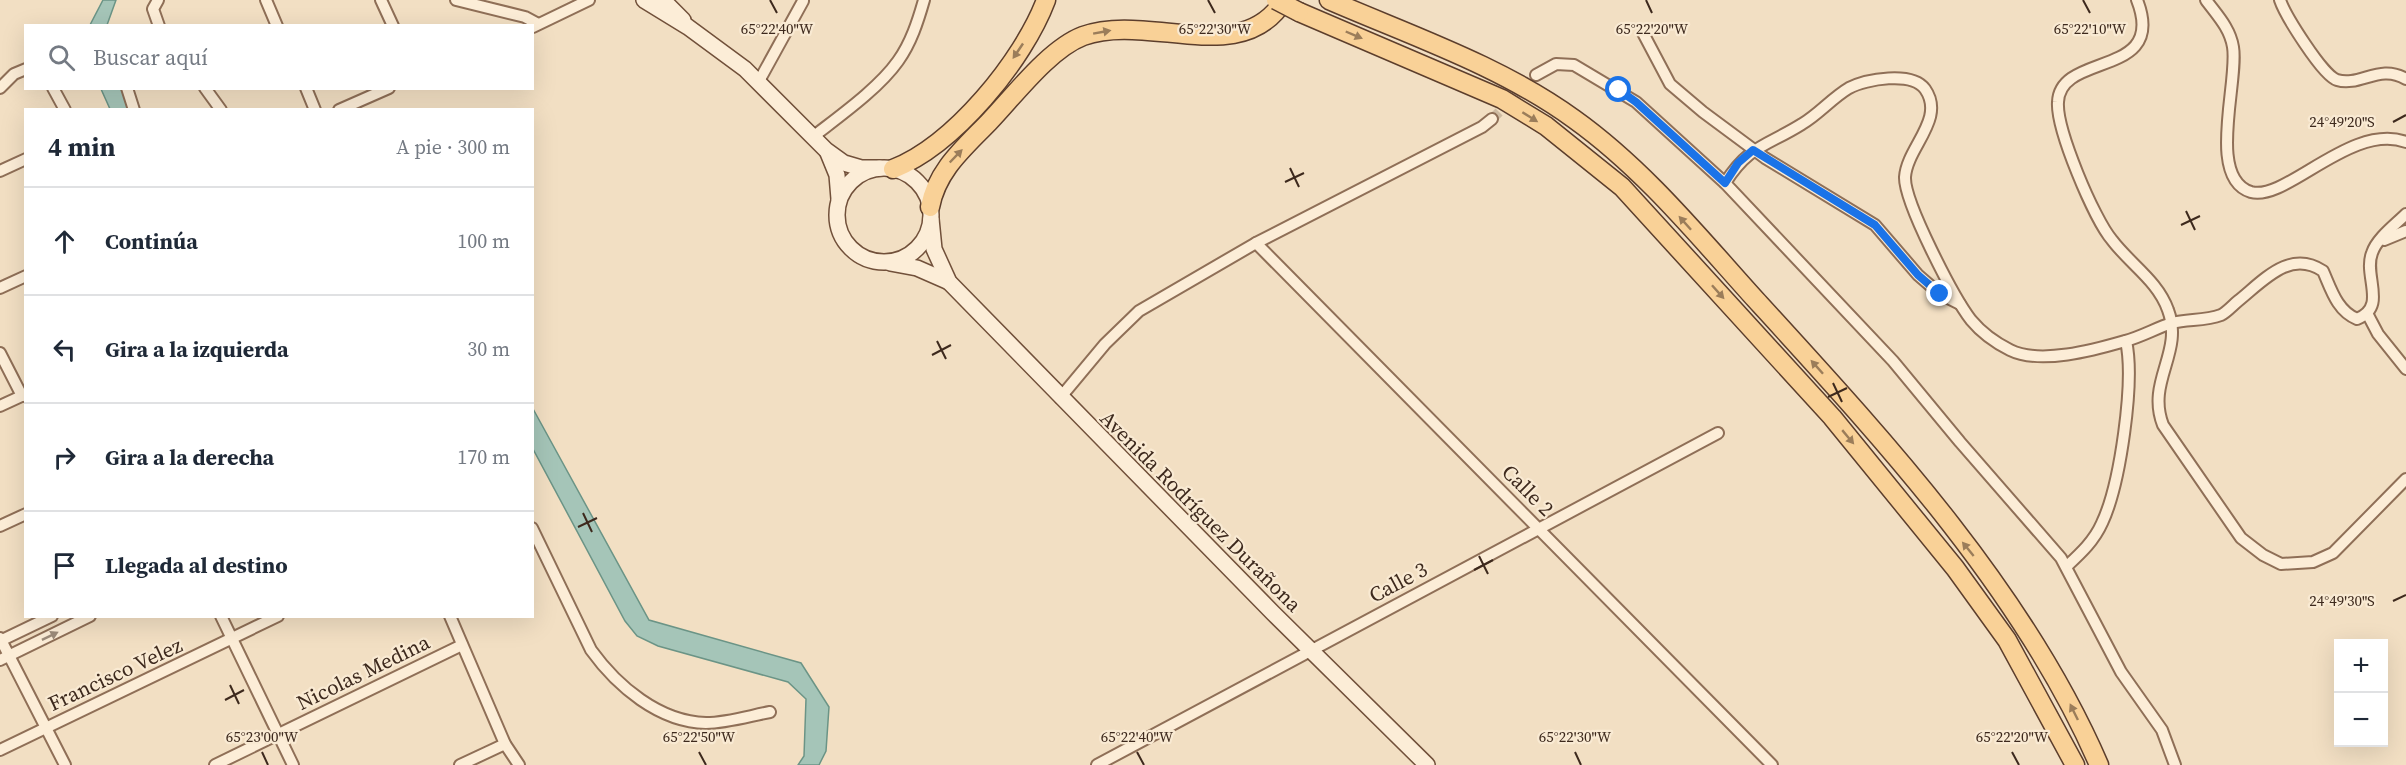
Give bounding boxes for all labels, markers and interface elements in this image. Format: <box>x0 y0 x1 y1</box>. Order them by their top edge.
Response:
text: 65°22'40"W <box>741 18 814 39</box>
text: 65°22'30"W <box>1179 18 1252 39</box>
text: 65°22'20"W <box>1616 18 1689 39</box>
text: 65°22'10"W <box>2054 18 2127 39</box>
search box <box>24 24 534 90</box>
one-way arrow <box>1093 27 1112 36</box>
one-way arrow <box>1345 30 1363 40</box>
icon: search <box>45 41 78 74</box>
text: Buscar aquí <box>93 42 208 72</box>
one-way arrow <box>1012 43 1024 59</box>
route start <box>1605 76 1631 102</box>
one-way arrow <box>1522 111 1538 122</box>
text: 24°49'20"S <box>2309 111 2375 132</box>
text: 4 min <box>48 129 115 165</box>
text: A pie · 300 m <box>396 133 510 161</box>
one-way arrow <box>949 150 963 164</box>
one-way arrow <box>1678 215 1692 230</box>
icon: ahead <box>48 225 81 258</box>
text: Continúa <box>105 226 198 256</box>
text: 100 m <box>457 227 510 255</box>
route end <box>1926 280 1952 306</box>
one-way arrow <box>1711 284 1724 299</box>
icon: left <box>48 333 81 366</box>
text: Gira a la izquierda <box>105 334 289 364</box>
text: 30 m <box>467 335 510 363</box>
one-way arrow <box>1810 360 1824 374</box>
street label: Avenida Rodríguez Durañona <box>1094 404 1308 618</box>
one-way arrow <box>1841 429 1854 444</box>
icon: right <box>48 441 81 474</box>
text: Gira a la derecha <box>105 442 274 472</box>
text: 170 m <box>457 443 510 471</box>
street label: Calle 2 <box>1496 458 1560 522</box>
one-way arrow <box>1963 541 1975 556</box>
icon: arrive <box>48 549 81 582</box>
text: Llegada al destino <box>105 550 288 580</box>
street label: Calle 3 <box>1364 555 1432 609</box>
text: 24°49'30"S <box>2309 590 2375 611</box>
street label: Nicolas Medina <box>292 627 435 717</box>
street label: Francisco Velez <box>43 630 187 718</box>
one-way arrow <box>41 631 58 640</box>
map controls <box>2334 639 2388 747</box>
button: + <box>2334 639 2388 693</box>
button: − <box>2334 693 2388 747</box>
one-way arrow <box>2069 704 2079 721</box>
text: 65°23'00"W <box>226 726 299 747</box>
text: 65°22'50"W <box>663 726 736 747</box>
text: 65°22'40"W <box>1101 726 1174 747</box>
text: 65°22'30"W <box>1539 726 1612 747</box>
text: 65°22'20"W <box>1976 726 2049 747</box>

